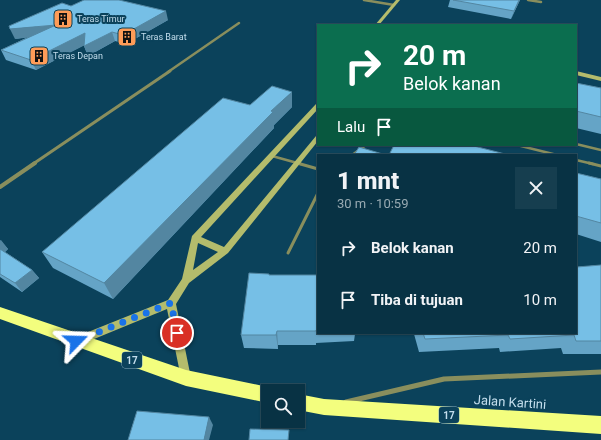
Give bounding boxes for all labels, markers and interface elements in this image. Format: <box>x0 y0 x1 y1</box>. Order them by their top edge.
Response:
building icon: Teras Timur <box>52 8 74 30</box>
place label: Teras Timur <box>77 14 125 24</box>
building icon: Teras Barat <box>116 26 138 48</box>
place label: Teras Barat <box>141 32 187 42</box>
text: 20 m <box>403 39 466 72</box>
icon: right <box>337 40 389 92</box>
building icon: Teras Depan <box>28 45 50 67</box>
place label: Teras Depan <box>53 51 103 61</box>
text: Belok kanan <box>403 73 501 94</box>
icon: arrive <box>373 116 395 138</box>
text: Lalu <box>337 118 365 136</box>
text: 1 mnt <box>337 167 399 195</box>
button: close <box>515 167 557 209</box>
text: 30 m · 10:59 <box>337 196 408 211</box>
icon: right <box>337 237 359 259</box>
text: Belok kanan <box>371 239 454 257</box>
text: 20 m <box>523 239 557 257</box>
icon: arrive <box>337 289 359 311</box>
text: Tiba di tujuan <box>371 291 463 309</box>
text: 10 m <box>523 291 557 309</box>
pin <box>160 316 194 350</box>
position arrow <box>55 320 97 362</box>
icon: arrive <box>166 322 188 344</box>
road number: 17 <box>122 352 142 368</box>
map controls <box>261 384 305 428</box>
button: search <box>261 384 305 428</box>
street label: Jalan Kartini <box>473 392 547 412</box>
road number: 17 <box>439 407 459 423</box>

